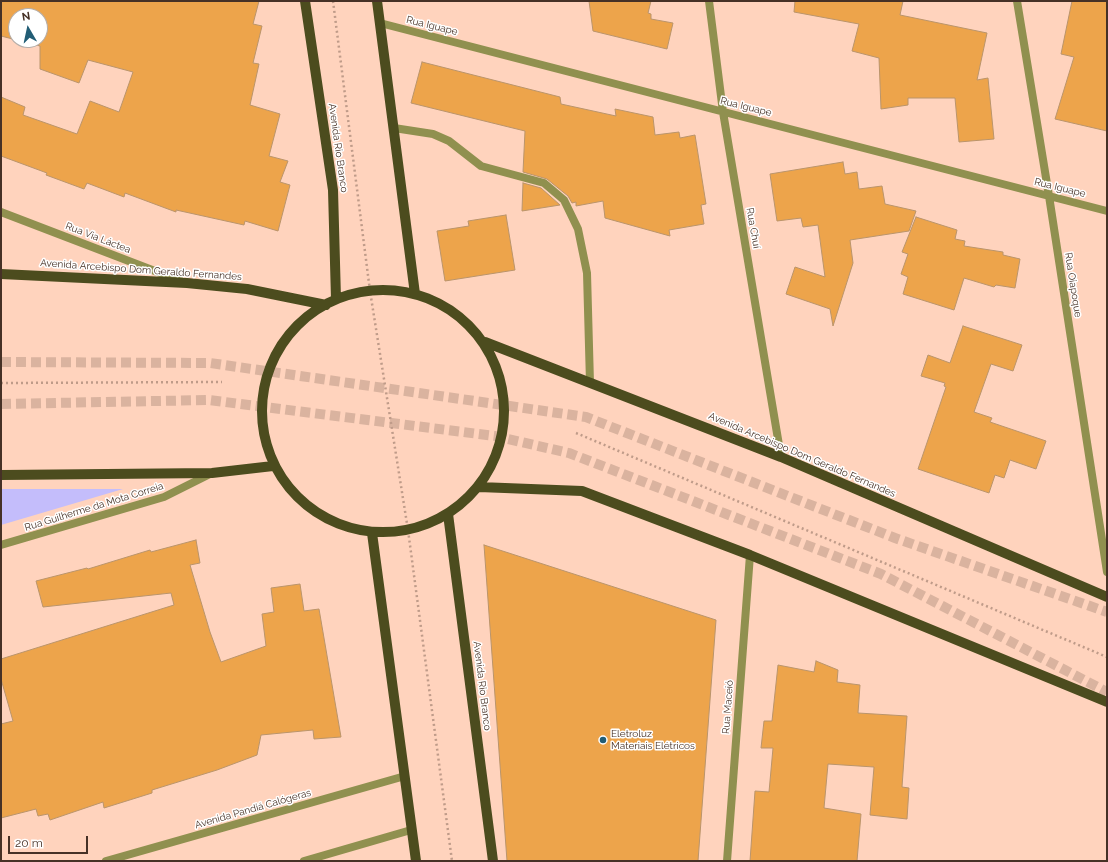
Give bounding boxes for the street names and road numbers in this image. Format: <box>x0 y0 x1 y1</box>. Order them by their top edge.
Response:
street label: Rua Iguape <box>405 14 459 38</box>
street label: Rua Iguape <box>719 95 773 119</box>
street label: Avenida Rio Branco <box>326 103 350 193</box>
street label: Rua Iguape <box>1033 176 1087 200</box>
street label: Rua Chuí <box>744 207 762 249</box>
street label: Rua Via Láctea <box>64 220 132 256</box>
street label: Rua Oiapoque <box>1062 252 1084 318</box>
street label: Avenida Arcebispo Dom Geraldo Fernandes <box>40 257 242 283</box>
street label: Avenida Arcebispo Dom Geraldo Fernandes <box>707 410 897 500</box>
street label: Rua Guilherme da Mota Correia <box>23 480 165 534</box>
street label: Avenida Rio Branco <box>471 641 493 731</box>
street label: Rua Maceió <box>720 680 736 734</box>
street label: Avenida Pandiá Calógeras <box>194 787 312 831</box>

